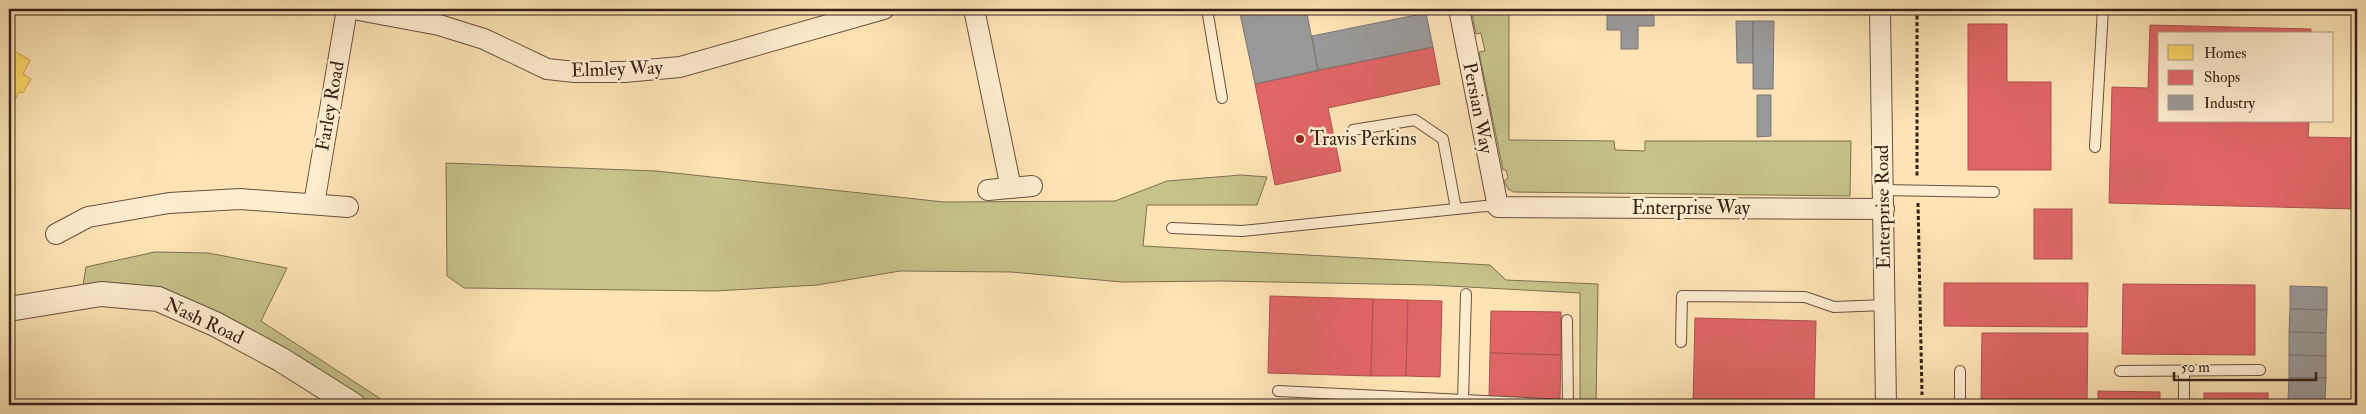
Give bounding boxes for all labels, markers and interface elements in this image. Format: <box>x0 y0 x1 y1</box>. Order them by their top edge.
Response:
legend <box>2158 32 2334 122</box>
text: Homes <box>2204 44 2246 63</box>
street label: Elmley Way <box>571 55 664 83</box>
street label: Farley Road <box>310 58 350 153</box>
street label: Persian Way <box>1457 60 1499 156</box>
text: Shops <box>2204 68 2240 88</box>
text: Industry <box>2204 94 2255 113</box>
place label: Travis Perkins <box>1310 127 1416 151</box>
marker: Travis Perkins <box>1294 133 1306 145</box>
street label: Enterprise Road <box>1870 144 1897 269</box>
street label: Enterprise Way <box>1632 196 1751 221</box>
street label: Nash Road <box>161 292 248 350</box>
scale bar <box>2174 349 2316 381</box>
text: 50 m <box>2181 358 2210 377</box>

